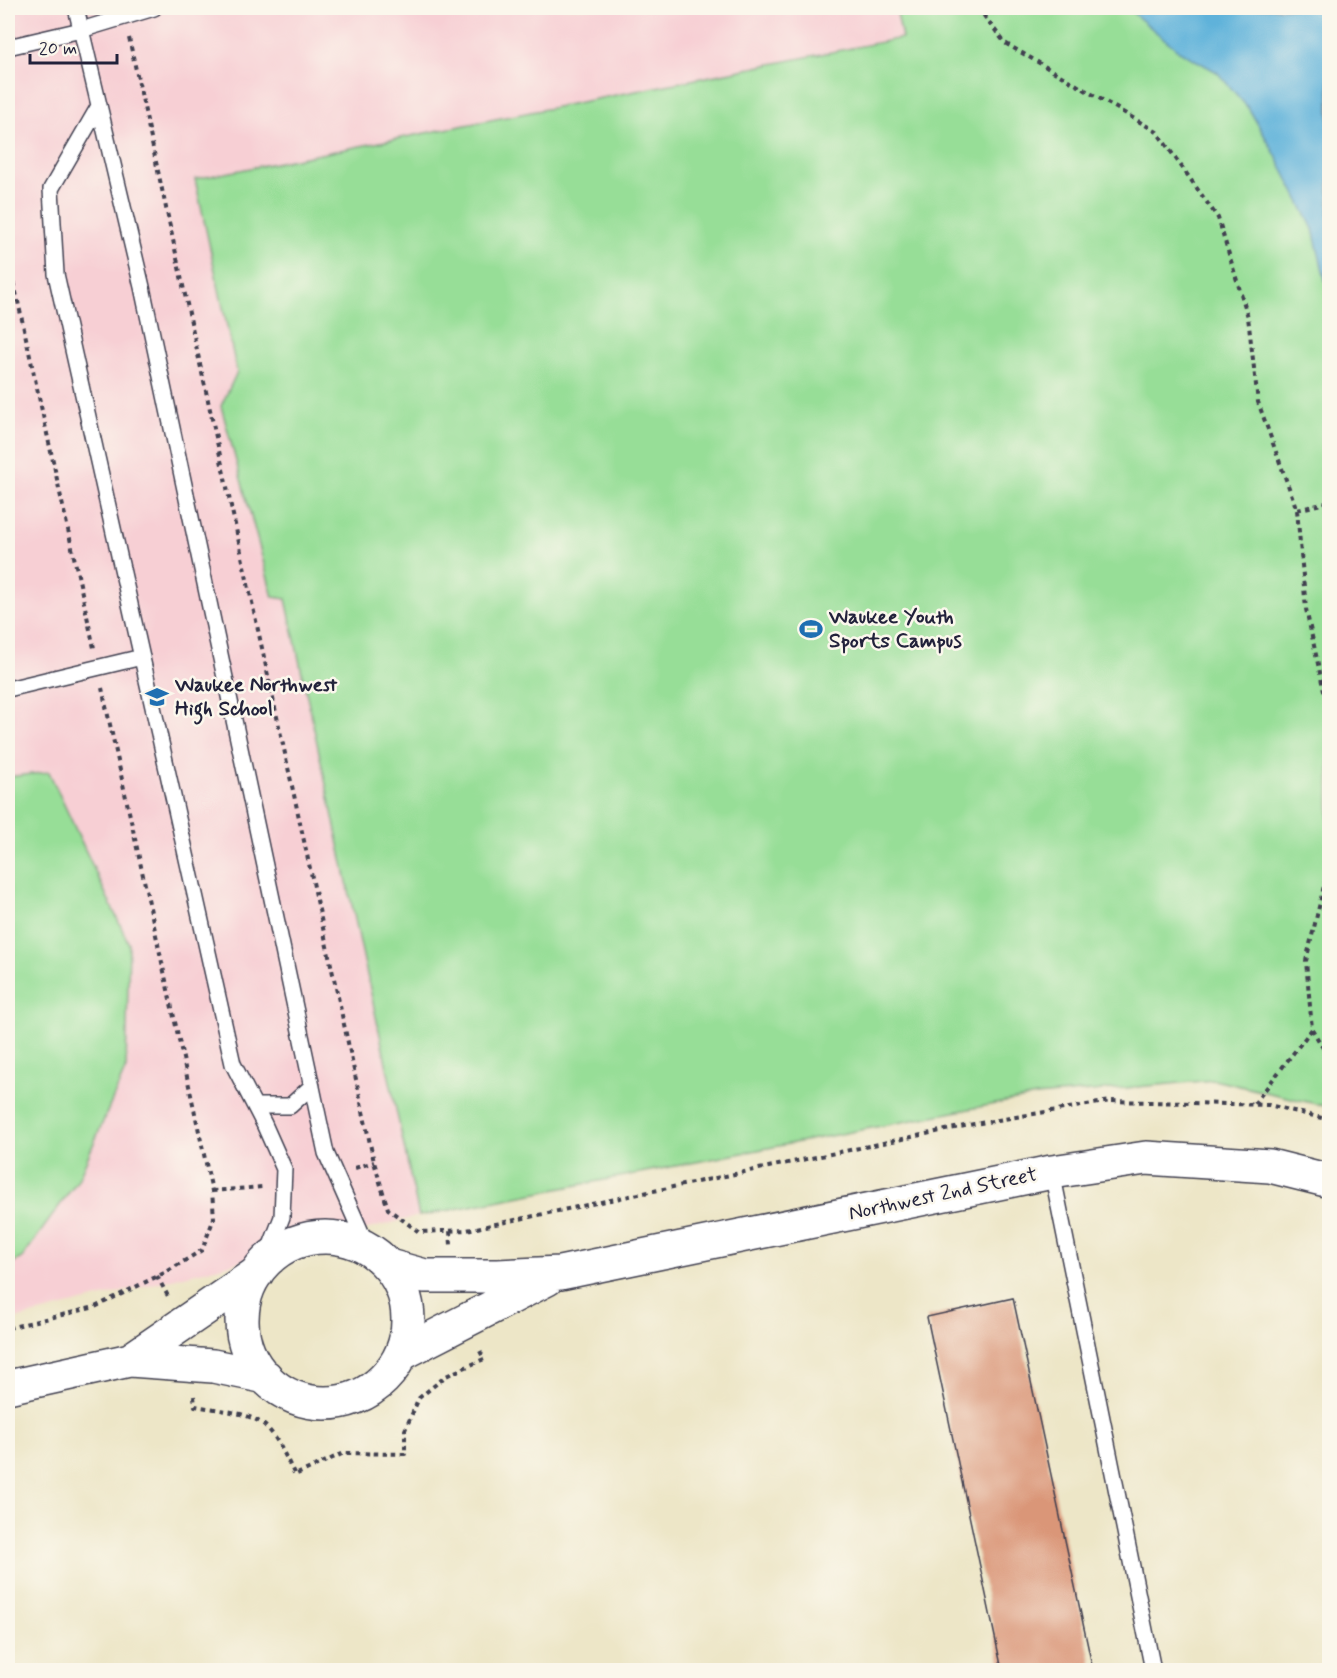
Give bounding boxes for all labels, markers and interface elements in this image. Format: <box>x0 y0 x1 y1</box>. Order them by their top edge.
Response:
scale bar <box>30 27 117 65</box>
text: 20 m <box>39 37 77 61</box>
place label: Waukee Youth Sports Campus <box>828 603 962 655</box>
sports icon: Waukee Youth Sports Campus <box>798 616 824 642</box>
place label: Waukee Northwest High School <box>174 671 338 725</box>
school or university icon: Waukee Northwest High School <box>144 684 170 710</box>
street label: Northwest 2nd Street <box>846 1160 1040 1228</box>

